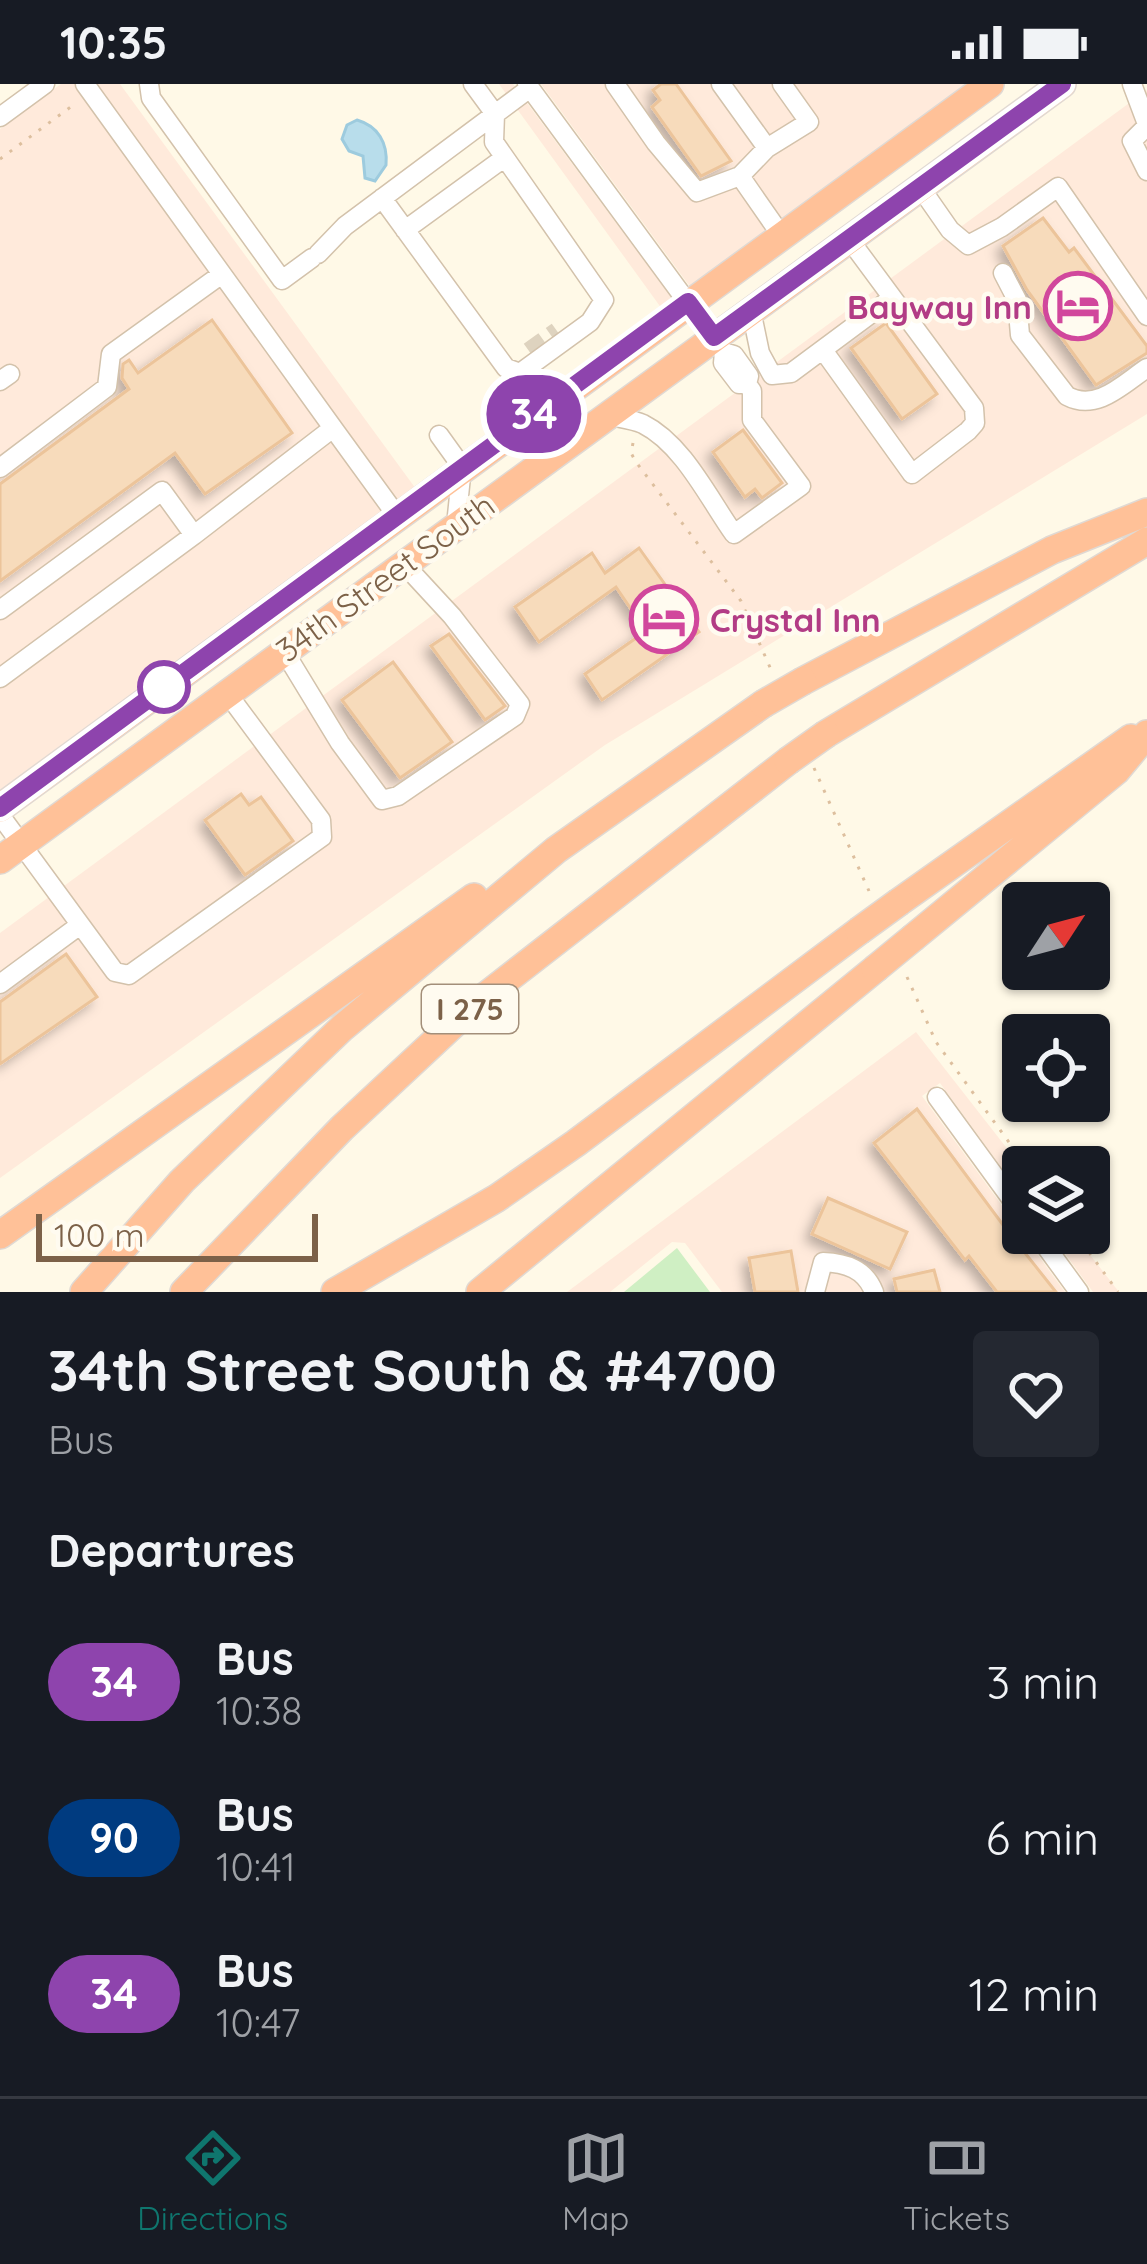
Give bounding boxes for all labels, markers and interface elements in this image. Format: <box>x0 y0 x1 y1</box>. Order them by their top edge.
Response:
text: 10:35 <box>60 14 168 70</box>
hotel icon: Bayway Inn <box>1043 271 1113 341</box>
place label: Bayway Inn <box>847 286 1032 327</box>
line badge: 34 <box>480 375 588 453</box>
text: 34 <box>510 387 558 440</box>
street label: 34th Street South <box>268 484 502 670</box>
hotel icon: Crystal Inn <box>629 584 699 654</box>
place label: Crystal Inn <box>710 599 881 640</box>
unlabelled marker <box>139 662 189 712</box>
north arrow <box>1002 882 1110 990</box>
map controls <box>1002 882 1110 1254</box>
road number: I 275 <box>422 985 518 1033</box>
button: locate <box>1002 1014 1110 1122</box>
button: layers <box>1002 1146 1110 1254</box>
scale bar <box>36 1208 318 1261</box>
text: 100 m <box>54 1214 145 1255</box>
button: heart <box>973 1331 1099 1457</box>
text: 34th Street South & #4700 <box>48 1334 777 1405</box>
text: Bus <box>48 1415 114 1464</box>
text: Departures <box>48 1522 295 1578</box>
text: Bus <box>216 1630 294 1686</box>
text: 3 min <box>986 1654 1099 1710</box>
text: 34 <box>90 1655 138 1708</box>
text: 10:38 <box>216 1686 302 1735</box>
text: Bus <box>216 1786 294 1842</box>
text: 6 min <box>986 1810 1099 1866</box>
text: 90 <box>89 1811 139 1864</box>
text: 10:41 <box>216 1842 296 1891</box>
text: Bus <box>216 1942 294 1998</box>
text: 12 min <box>968 1966 1099 2022</box>
text: 34 <box>90 1967 138 2020</box>
text: 10:47 <box>216 1998 300 2047</box>
tab: Directions <box>137 2125 288 2238</box>
tab: Map <box>562 2125 629 2238</box>
tab: Tickets <box>903 2125 1010 2238</box>

